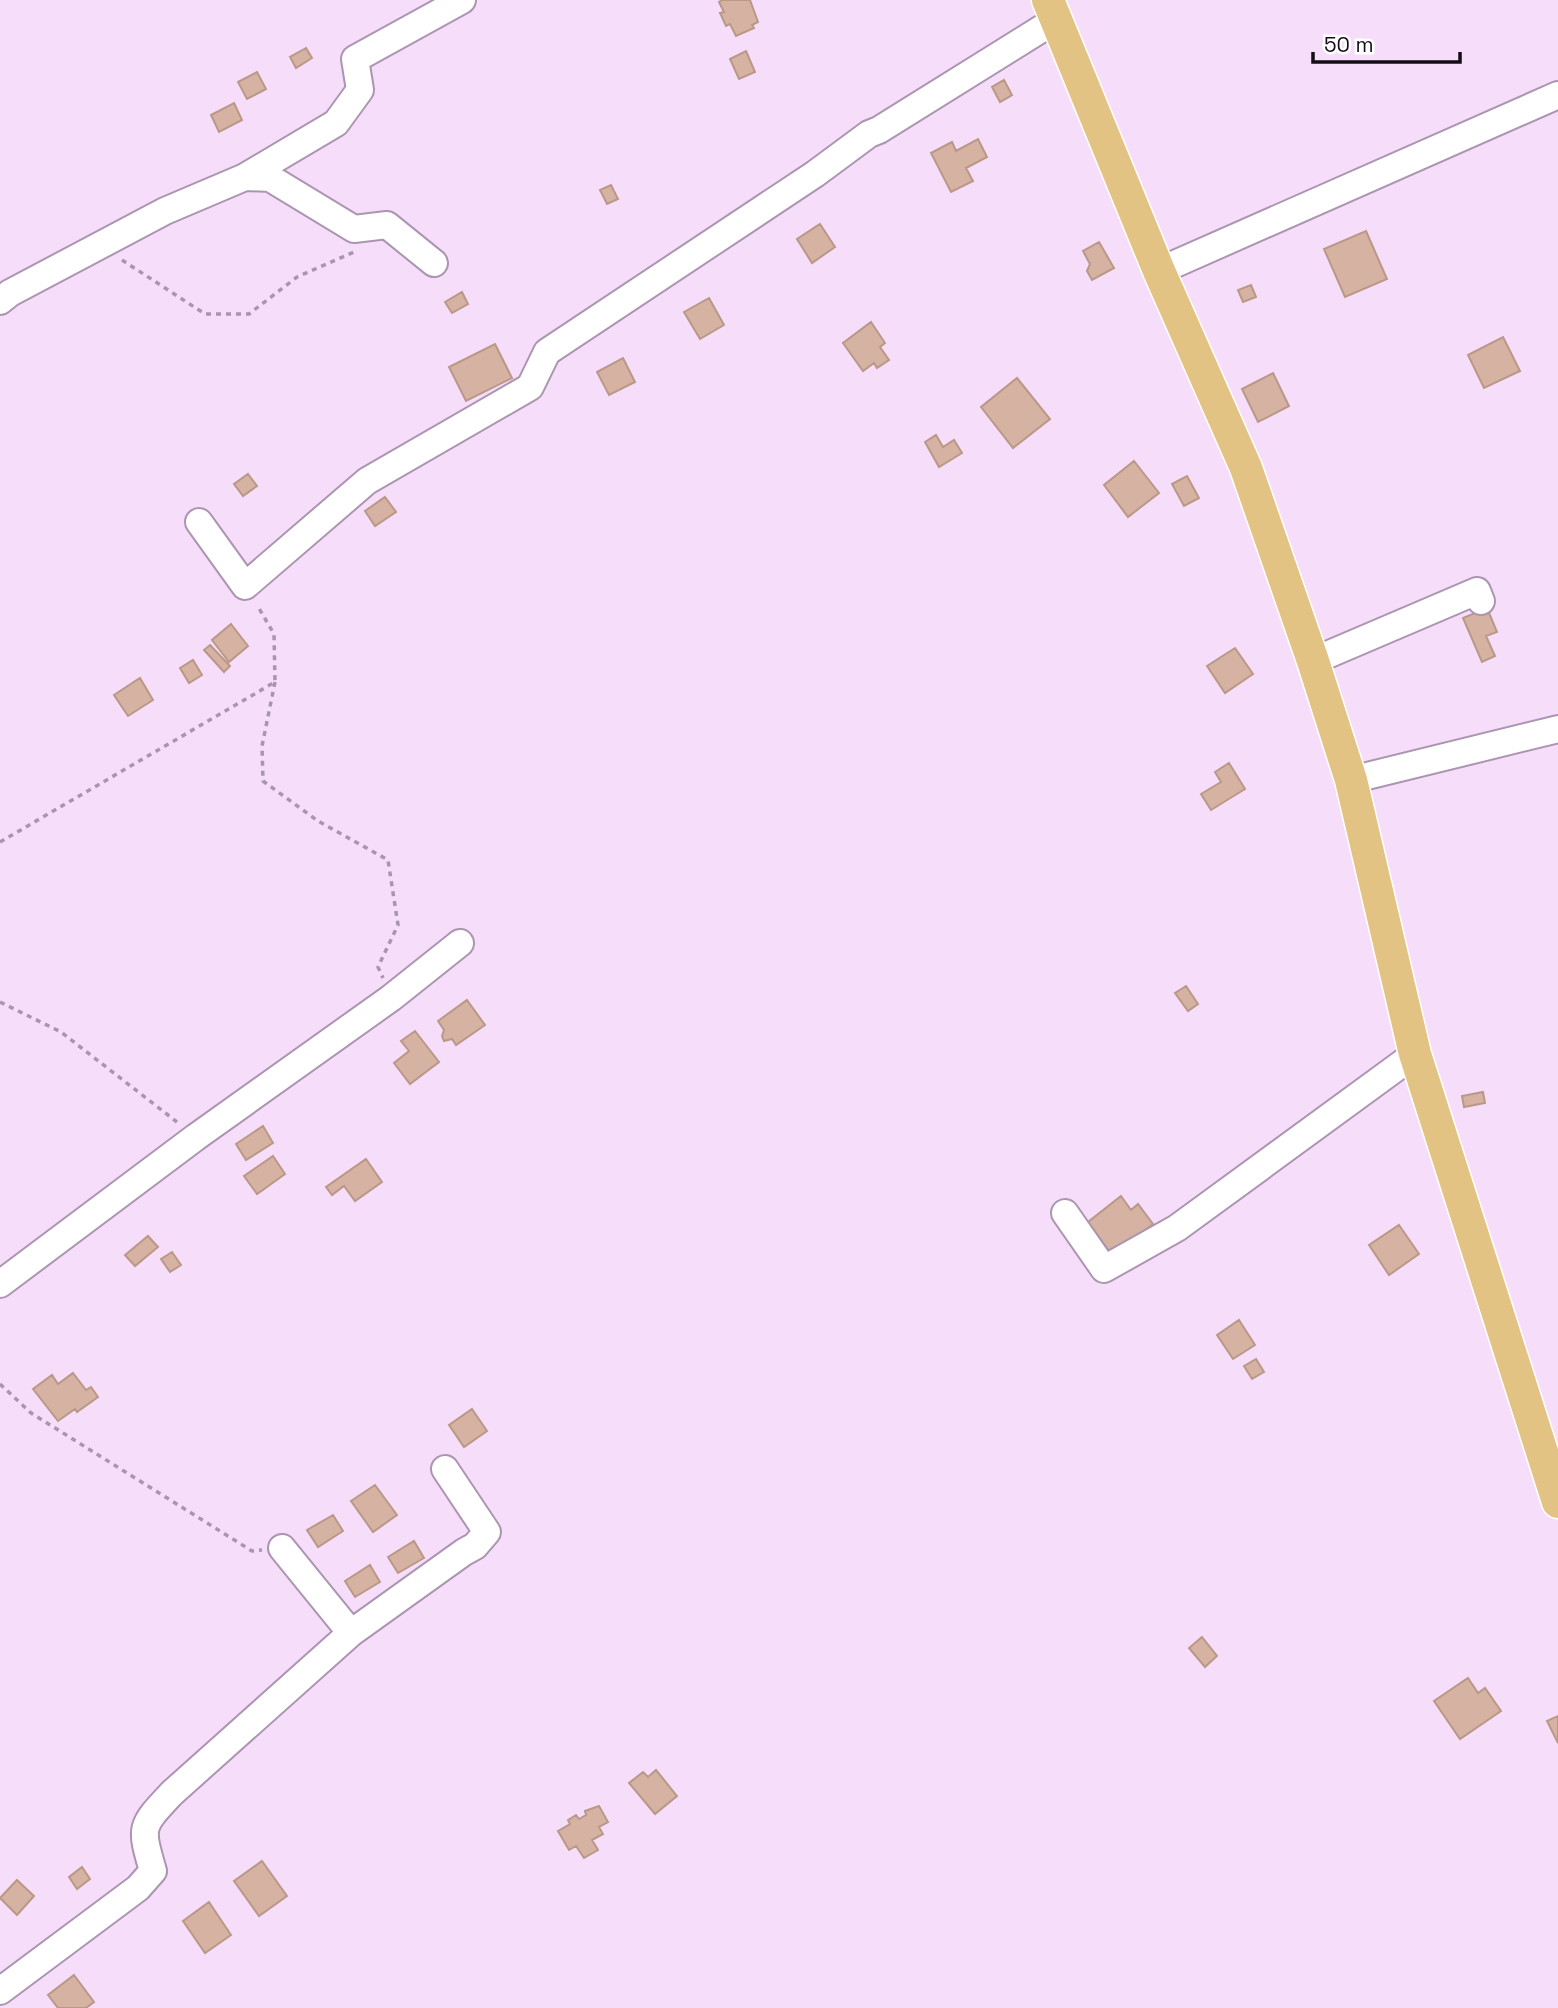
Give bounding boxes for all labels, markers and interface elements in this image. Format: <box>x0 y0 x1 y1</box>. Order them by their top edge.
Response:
scale bar <box>1313 21 1460 65</box>
text: 50 m <box>1324 31 1374 58</box>

